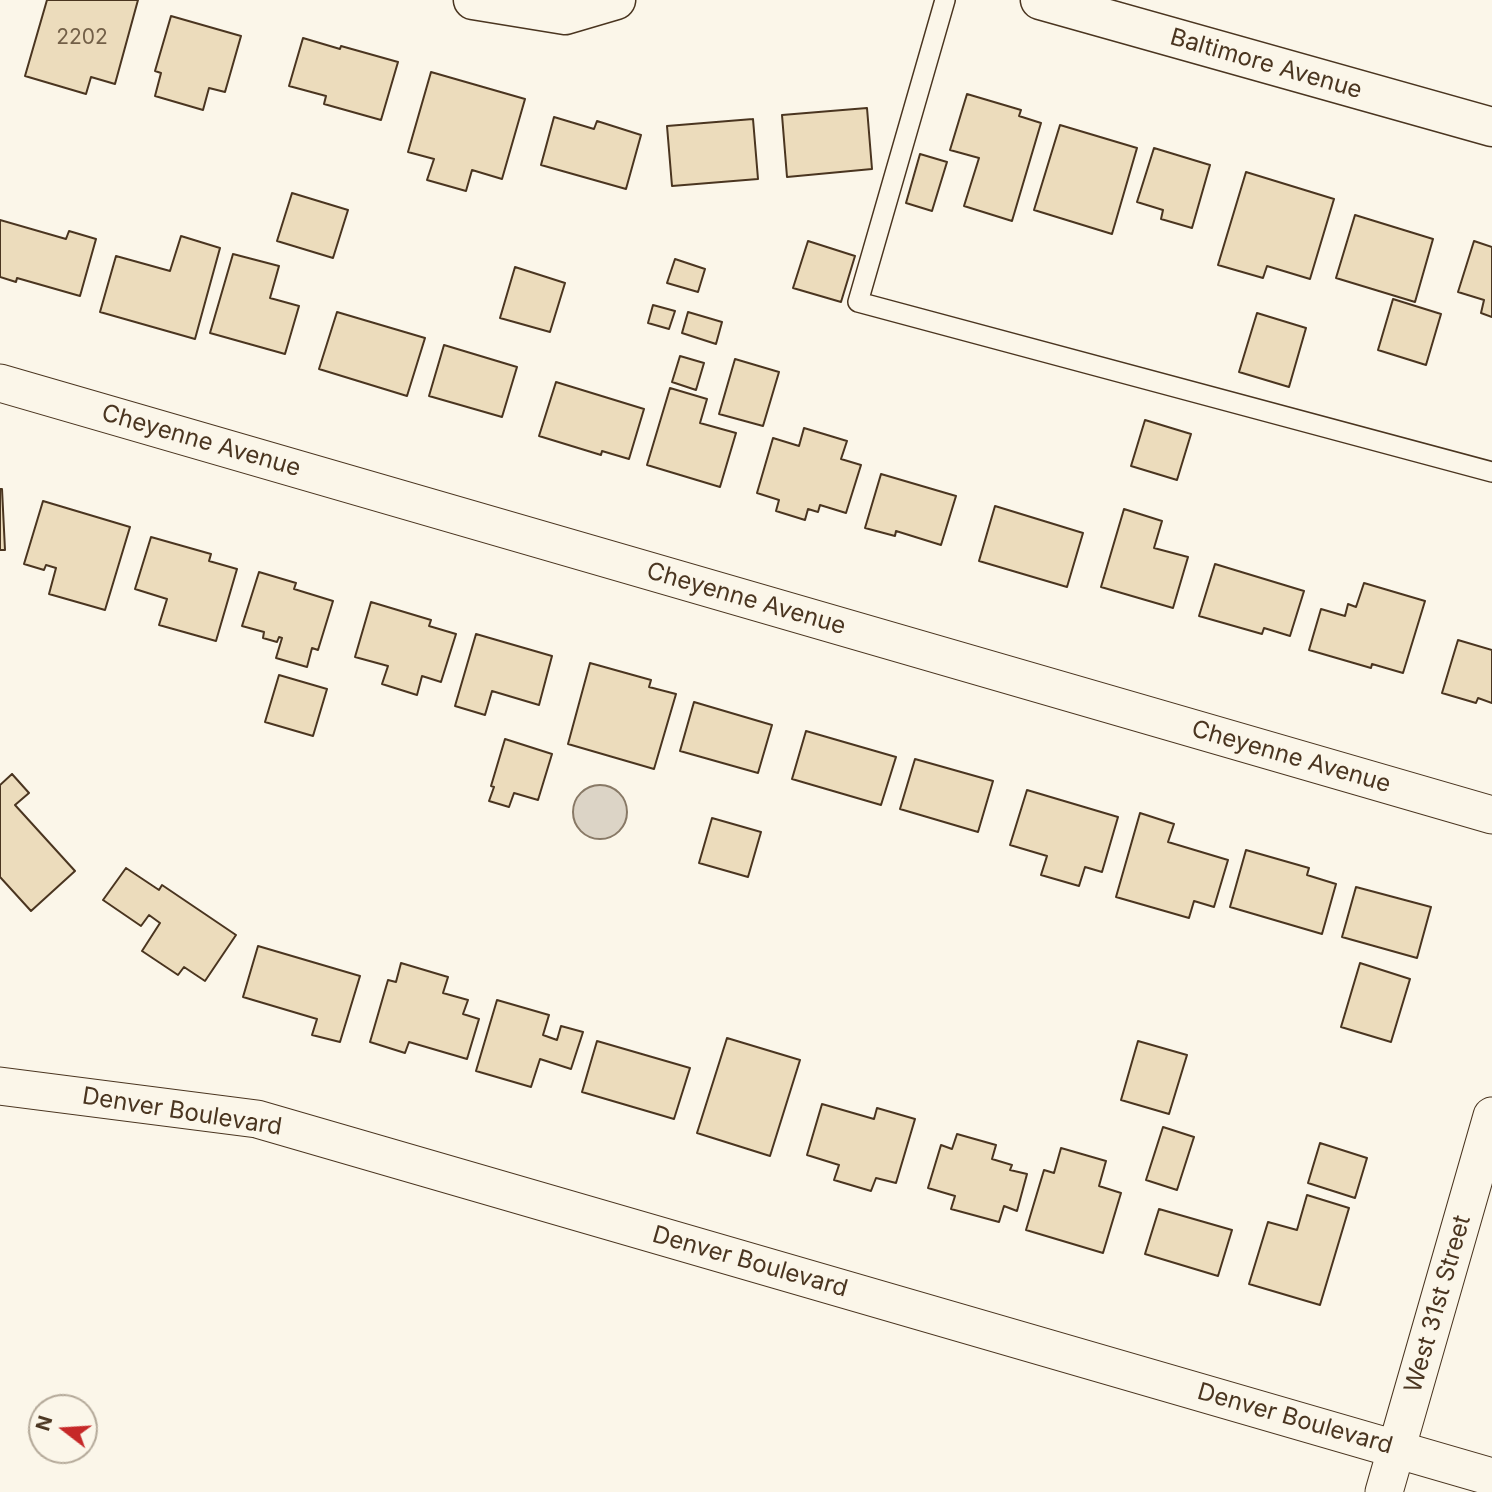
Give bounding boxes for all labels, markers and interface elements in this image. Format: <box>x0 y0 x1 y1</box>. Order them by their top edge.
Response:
street label: Baltimore Avenue <box>1167 23 1365 105</box>
house number: 2202 <box>56 25 108 51</box>
street label: Cheyenne Avenue <box>98 399 304 483</box>
street label: Cheyenne Avenue <box>643 557 849 641</box>
street label: Cheyenne Avenue <box>1188 715 1394 799</box>
street label: Denver Boulevard <box>80 1082 284 1142</box>
street label: West 31st Street <box>1399 1212 1477 1396</box>
street label: Denver Boulevard <box>649 1220 851 1304</box>
street label: Denver Boulevard <box>1194 1377 1396 1461</box>
north arrow <box>28 1394 98 1464</box>
text: N <box>31 1413 57 1434</box>

